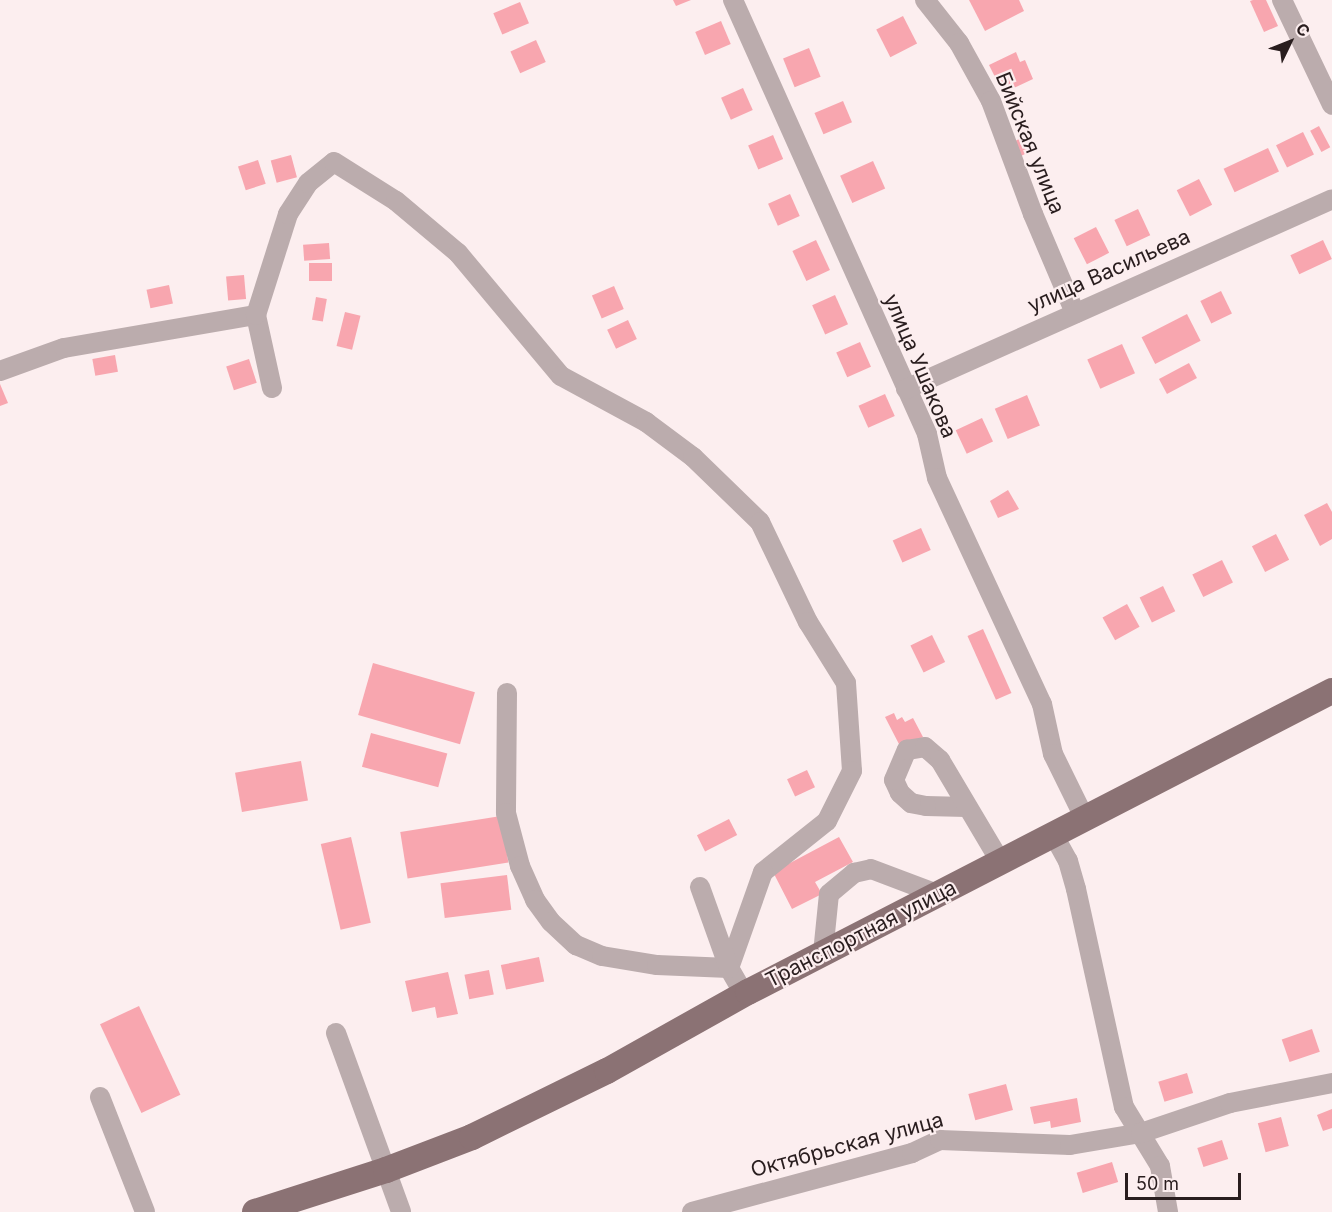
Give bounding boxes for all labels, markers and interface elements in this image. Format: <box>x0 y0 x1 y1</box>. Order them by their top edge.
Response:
north arrow <box>1260 12 1320 72</box>
text: С <box>1292 19 1315 41</box>
street label: Бийская улица <box>990 68 1070 218</box>
street label: улица Васильева <box>1024 224 1194 318</box>
street label: улица Ушакова <box>878 290 962 442</box>
street label: Транспортная улица <box>761 875 961 993</box>
street label: Октябрьская улица <box>748 1107 946 1183</box>
scale bar <box>1128 1161 1244 1199</box>
text: 50 m <box>1136 1173 1179 1194</box>

